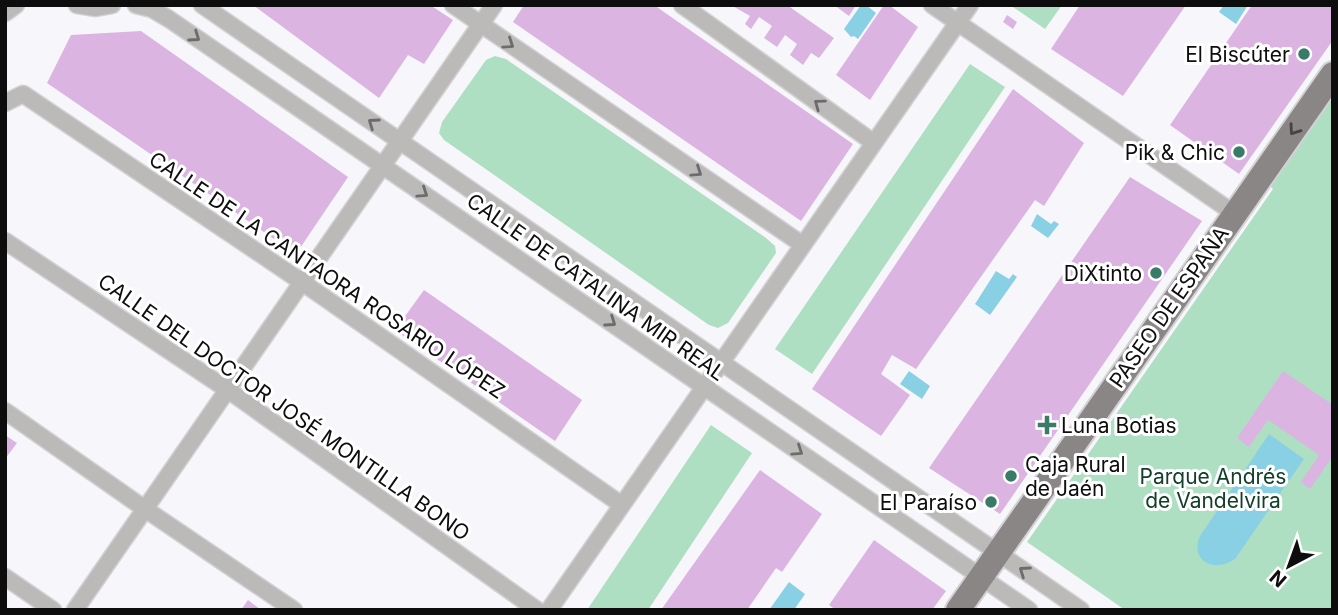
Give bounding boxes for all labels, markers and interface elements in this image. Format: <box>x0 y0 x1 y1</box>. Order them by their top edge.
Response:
one-way arrow <box>188 29 201 42</box>
one-way arrow <box>501 36 514 48</box>
place label: El Biscúter <box>1185 42 1290 67</box>
marker: El Biscúter <box>1296 46 1312 62</box>
one-way arrow <box>814 99 826 112</box>
one-way arrow <box>368 119 381 131</box>
one-way arrow <box>1290 122 1302 135</box>
place label: Pik & Chic <box>1125 140 1225 165</box>
marker: Pik & Chic <box>1231 144 1247 160</box>
street label: CALLE DE LA CANTAORA ROSARIO LÓPEZ <box>144 145 510 404</box>
one-way arrow <box>689 164 702 176</box>
one-way arrow <box>415 185 428 197</box>
street label: CALLE DE CATALINA MIR REAL <box>462 188 730 386</box>
street label: PASEO DE ESPAÑA <box>1103 221 1234 392</box>
place label: DiXtinto <box>1064 261 1142 286</box>
marker: DiXtinto <box>1148 265 1164 281</box>
street label: CALLE DEL DOCTOR JOSÉ MONTILLA BONO <box>93 267 475 546</box>
one-way arrow <box>603 314 616 326</box>
place label: Luna Botias <box>1061 413 1177 438</box>
marker: Luna Botias <box>1039 417 1055 433</box>
one-way arrow <box>790 443 803 455</box>
place label: Caja Rural de Jaén <box>1025 452 1126 501</box>
park label: Parque Andrés de Vandelvira <box>1140 464 1286 513</box>
marker: Caja Rural de Jaén <box>1003 468 1019 484</box>
place label: El Paraíso <box>880 490 977 515</box>
marker: El Paraíso <box>983 494 999 510</box>
north arrow <box>1254 531 1324 601</box>
text: N <box>1265 565 1291 592</box>
one-way arrow <box>1019 567 1032 579</box>

